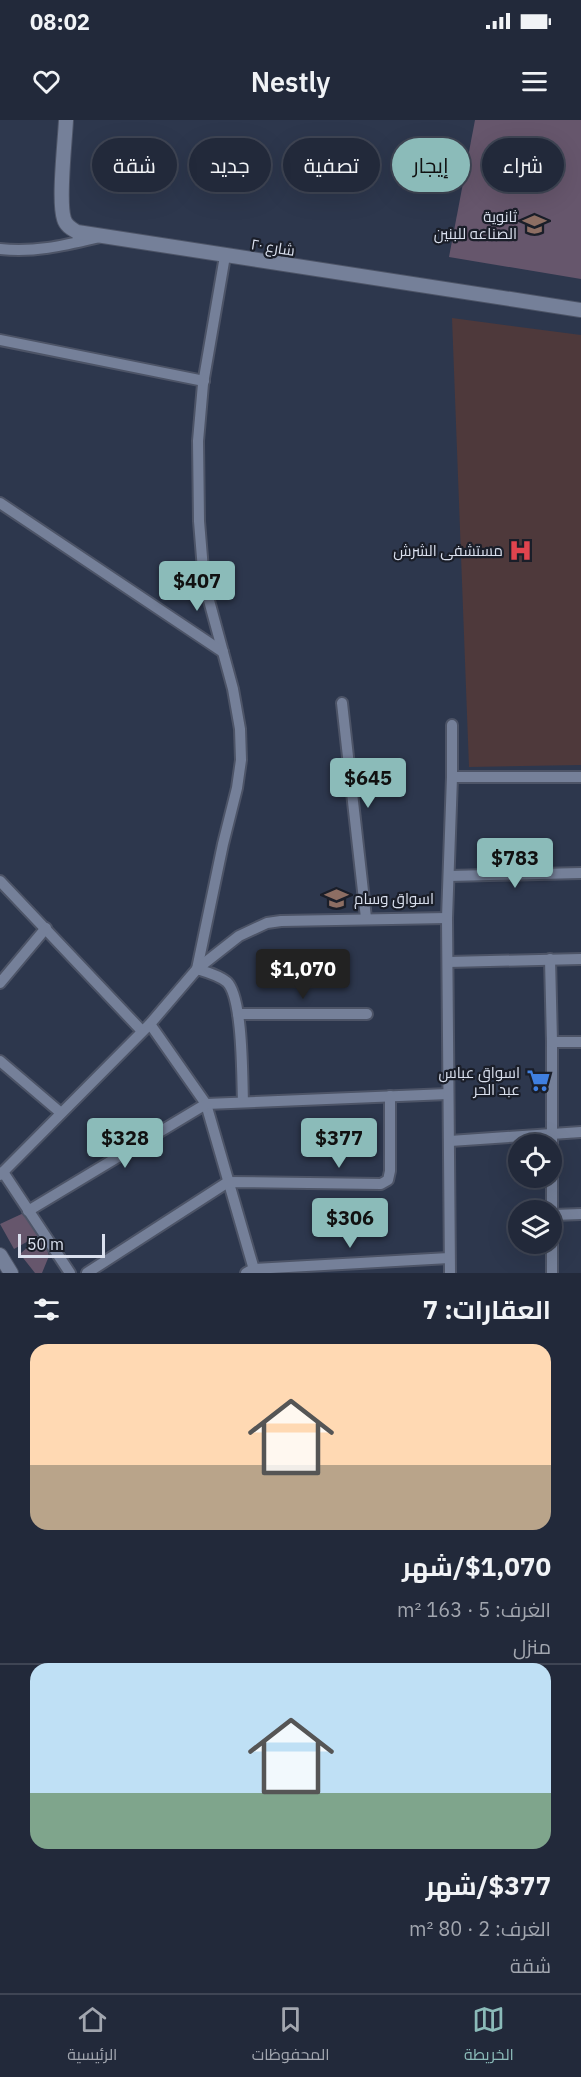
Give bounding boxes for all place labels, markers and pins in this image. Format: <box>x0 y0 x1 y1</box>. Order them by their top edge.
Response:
place label: ثانوية الصناعه للبنين <box>434 207 517 244</box>
school or university icon: ثانوية الصناعه للبنين <box>522 212 548 238</box>
hospital icon: مستشفى الشرش <box>508 537 534 563</box>
place label: مستشفى الشرش <box>393 541 503 561</box>
pin: $407 <box>161 561 233 612</box>
pin: $645 <box>332 758 404 809</box>
pin: $783 <box>479 838 551 889</box>
school or university icon: اسواق وسام <box>323 885 349 911</box>
place label: اسواق وسام <box>354 889 434 909</box>
pin: $1,070 <box>254 949 352 1000</box>
place label: اسواق عباس عبد الحر <box>438 1063 520 1099</box>
supermarket icon: اسواق عباس عبد الحر <box>525 1068 551 1094</box>
pin: $328 <box>89 1118 161 1169</box>
pin: $377 <box>303 1118 375 1169</box>
pin: $306 <box>314 1198 386 1249</box>

